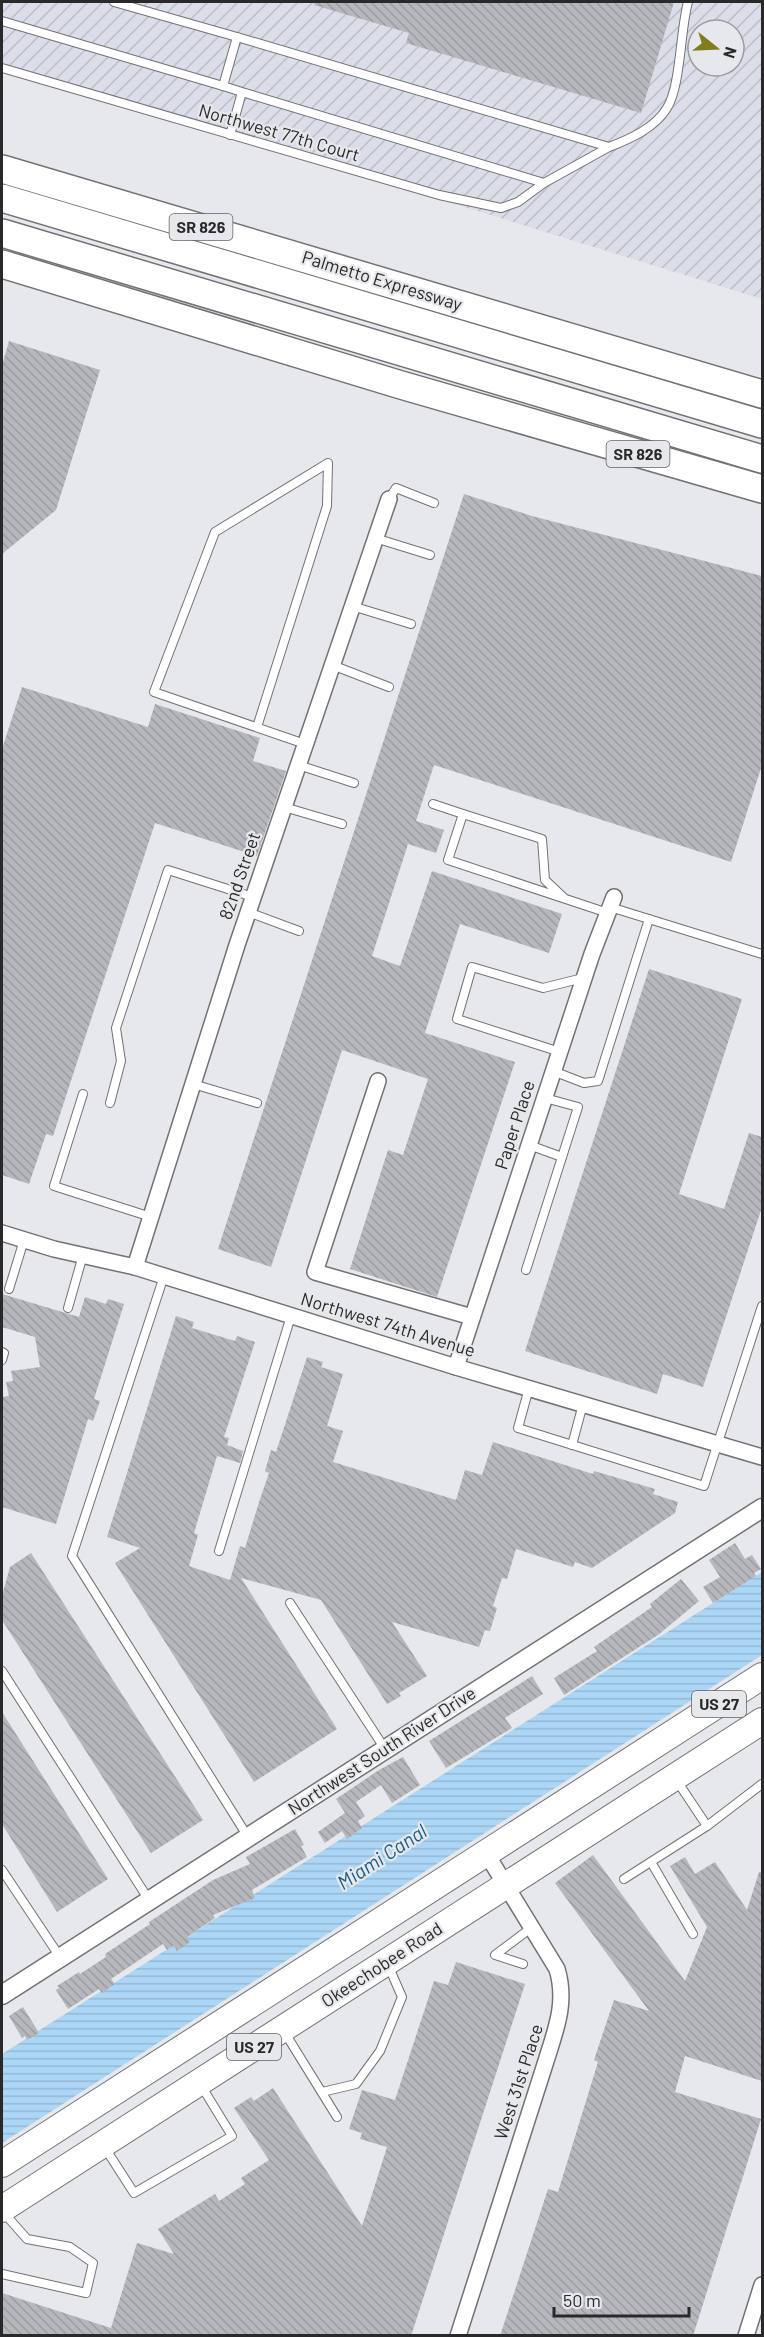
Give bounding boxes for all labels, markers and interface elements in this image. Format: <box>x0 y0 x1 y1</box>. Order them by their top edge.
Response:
north arrow <box>686 18 746 78</box>
text: N <box>720 45 741 61</box>
street label: Northwest 77th Court <box>196 99 362 166</box>
road number: SR 826 <box>170 214 232 240</box>
street label: Palmetto Expressway <box>300 245 465 315</box>
road number: SR 826 <box>606 441 670 467</box>
street label: 82nd Street <box>214 829 264 922</box>
street label: Paper Place <box>489 1077 539 1172</box>
street label: Northwest 74th Avenue <box>298 1287 478 1361</box>
street label: Northwest South River Drive <box>284 1681 479 1819</box>
road number: US 27 <box>692 1691 746 1717</box>
water label: Miami Canal <box>332 1818 431 1894</box>
street label: Okeechobee Road <box>317 1917 446 2012</box>
street label: West 31st Place <box>489 2021 547 2142</box>
road number: US 27 <box>227 2034 281 2060</box>
scale bar <box>554 2280 689 2318</box>
text: 50 m <box>563 2289 601 2311</box>

